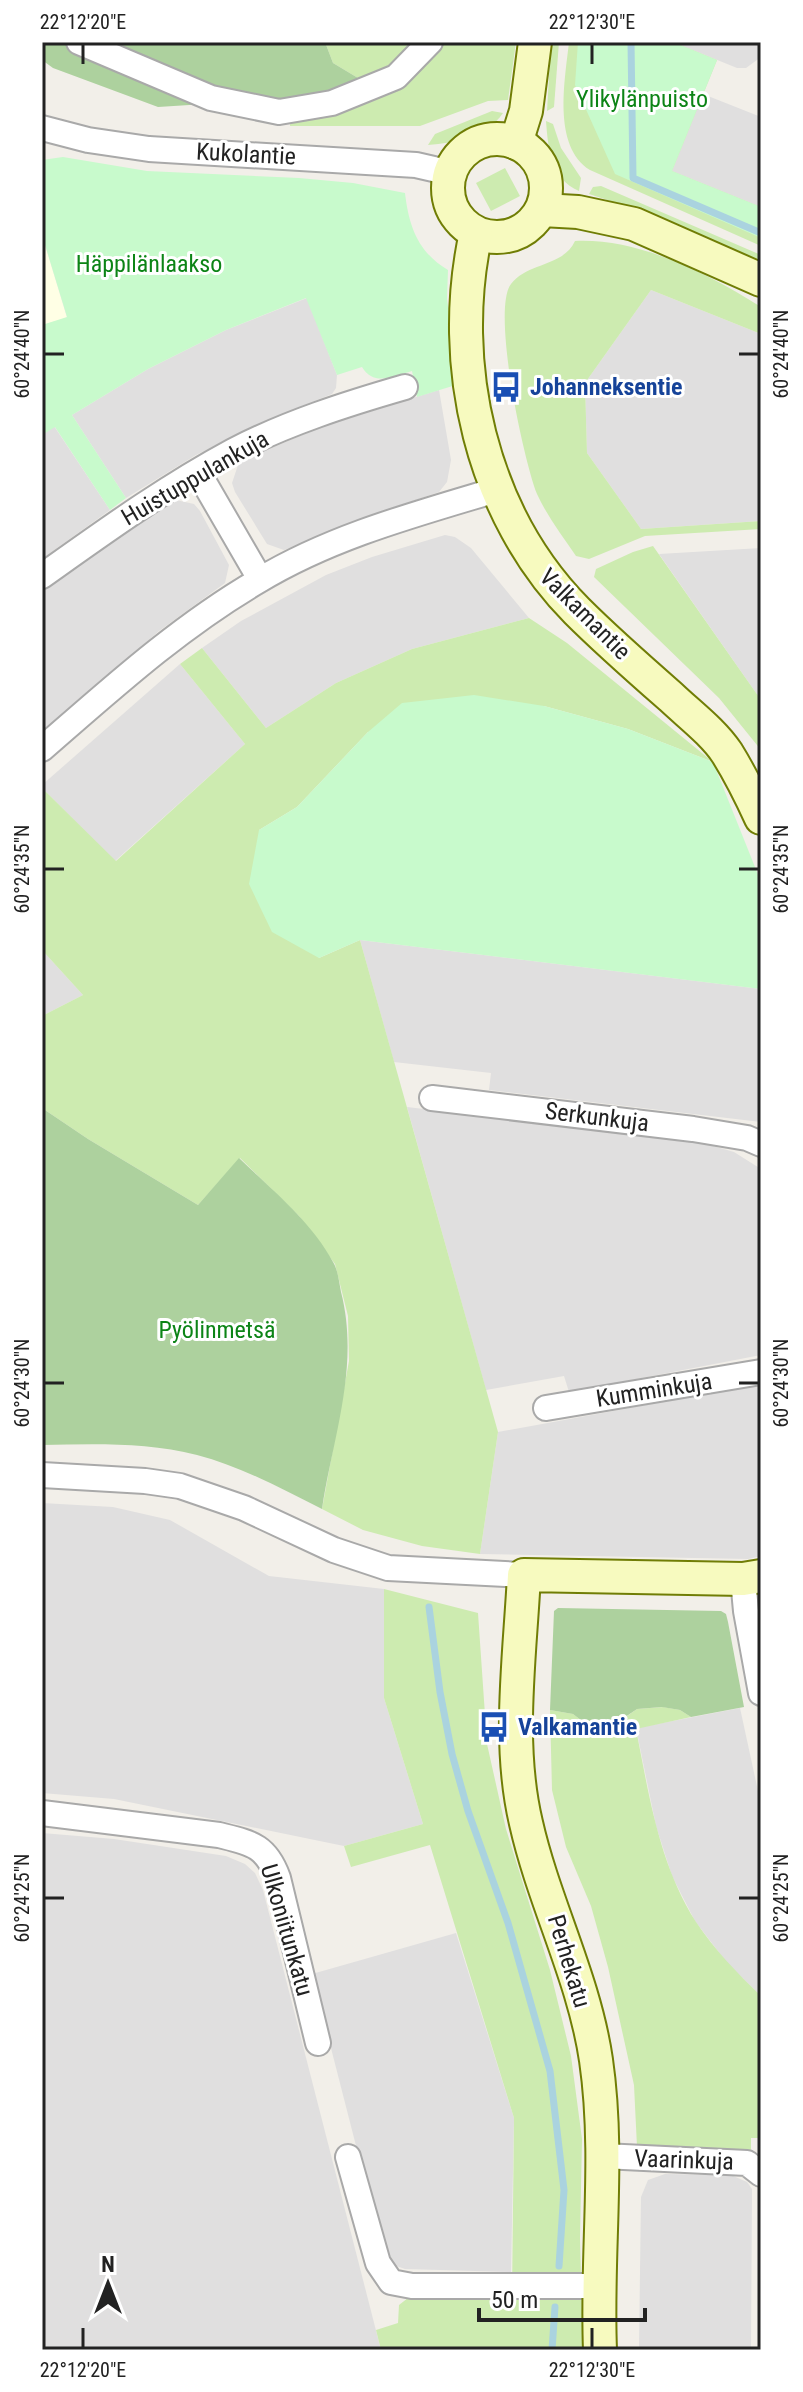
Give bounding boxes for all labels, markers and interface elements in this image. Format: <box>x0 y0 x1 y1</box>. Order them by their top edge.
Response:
text: 22°12'20"E <box>40 10 126 34</box>
text: 22°12'30"E <box>549 10 635 34</box>
park label: Ylikylänpuisto <box>576 85 708 113</box>
street label: Kukolantie <box>195 137 297 171</box>
park label: Häppilänlaakso <box>76 250 222 278</box>
text: 60°24'40"N <box>10 309 34 399</box>
text: 60°24'40"N <box>769 309 793 399</box>
bus stop icon: Johanneksentie <box>489 370 523 404</box>
place label: Johanneksentie <box>530 373 683 401</box>
street label: Huistuppulankuja <box>117 425 273 531</box>
street label: Valkamantie <box>534 563 636 665</box>
text: 60°24'35"N <box>10 824 34 914</box>
text: 60°24'35"N <box>769 824 793 914</box>
street label: Serkunkuja <box>544 1097 650 1137</box>
park label: Pyölinmetsä <box>159 1316 275 1344</box>
text: 60°24'30"N <box>10 1338 34 1428</box>
text: 60°24'30"N <box>769 1338 793 1428</box>
street label: Kumminkuja <box>594 1367 714 1413</box>
bus stop icon: Valkamantie <box>477 1710 511 1744</box>
place label: Valkamantie <box>518 1713 637 1741</box>
text: 60°24'25"N <box>10 1853 34 1943</box>
text: 60°24'25"N <box>769 1853 793 1943</box>
street label: Ulkoniitunkatu <box>255 1861 319 1999</box>
street label: Perhekatu <box>542 1911 596 2011</box>
street label: Vaarinkuja <box>634 2144 734 2176</box>
north arrow <box>68 2244 148 2324</box>
text: N <box>101 2252 115 2277</box>
scale bar <box>479 2272 645 2322</box>
text: 50 m <box>491 2286 538 2314</box>
text: 22°12'20"E <box>40 2358 126 2382</box>
text: 22°12'30"E <box>549 2358 635 2382</box>

